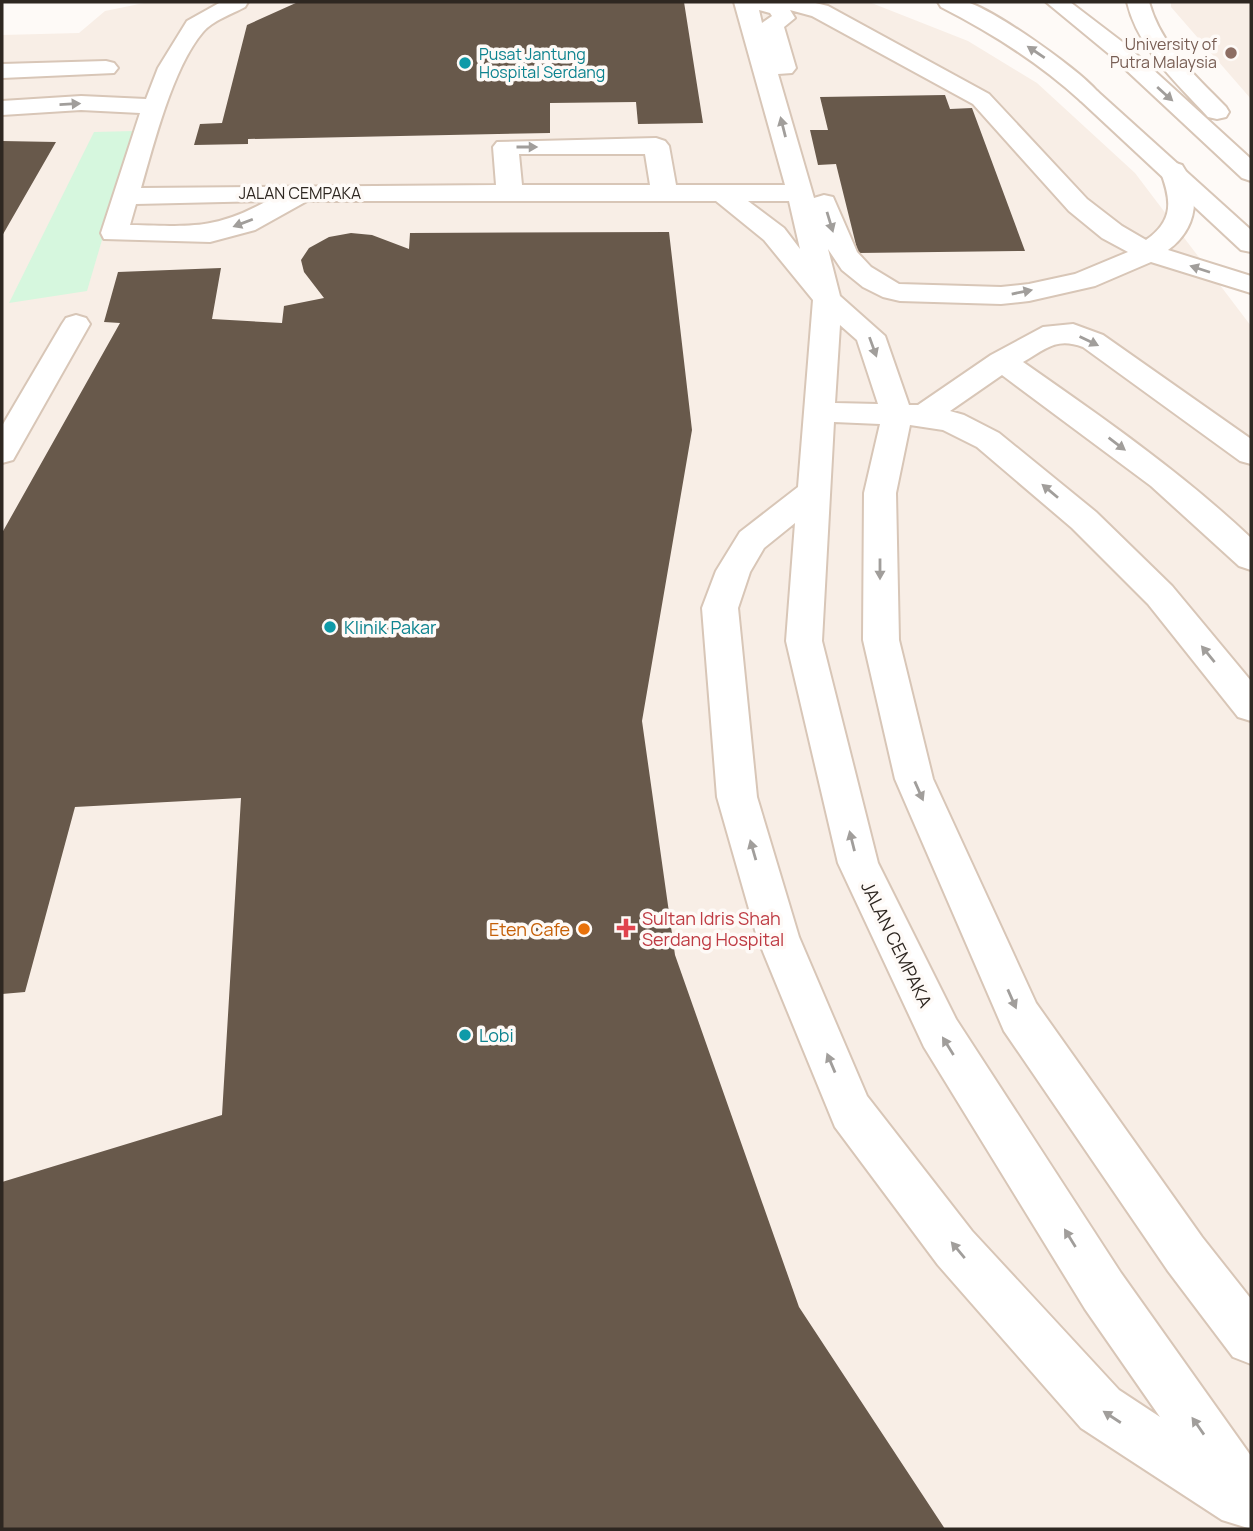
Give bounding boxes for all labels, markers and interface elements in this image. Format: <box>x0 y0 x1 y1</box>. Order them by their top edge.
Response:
place label: University of Putra Malaysia <box>1110 33 1217 73</box>
place label: Pusat Jantung Hospital Serdang <box>479 43 605 83</box>
marker: University of Putra Malaysia <box>1223 45 1239 61</box>
one-way arrow <box>1026 46 1046 59</box>
marker: Pusat Jantung Hospital Serdang <box>457 55 473 71</box>
one-way arrow <box>1156 85 1173 101</box>
one-way arrow <box>59 98 81 109</box>
one-way arrow <box>777 116 787 137</box>
one-way arrow <box>517 141 539 153</box>
street label: JALAN CEMPAKA <box>239 182 361 204</box>
one-way arrow <box>826 212 836 233</box>
one-way arrow <box>232 218 253 229</box>
one-way arrow <box>1190 263 1211 274</box>
one-way arrow <box>1011 286 1033 297</box>
one-way arrow <box>1079 335 1099 346</box>
one-way arrow <box>868 337 879 358</box>
one-way arrow <box>1108 436 1126 450</box>
one-way arrow <box>1041 484 1059 499</box>
one-way arrow <box>875 558 886 580</box>
place label: Klinik Pakar <box>344 615 437 639</box>
marker: Klinik Pakar <box>322 619 338 635</box>
one-way arrow <box>1201 645 1216 663</box>
one-way arrow <box>913 781 925 801</box>
one-way arrow <box>846 830 857 852</box>
one-way arrow <box>747 839 757 860</box>
street label: JALAN CEMPAKA <box>856 877 938 1012</box>
place label: Sultan Idris Shah Serdang Hospital <box>642 906 784 951</box>
place label: Eten Cafe <box>489 917 570 941</box>
marker: Sultan Idris Shah Serdang Hospital <box>616 918 636 938</box>
marker: Eten Cafe <box>576 921 592 937</box>
one-way arrow <box>1006 989 1018 1009</box>
place label: Lobi <box>479 1023 514 1047</box>
marker: Lobi <box>457 1027 473 1043</box>
one-way arrow <box>942 1037 955 1056</box>
one-way arrow <box>825 1053 837 1073</box>
one-way arrow <box>1063 1229 1076 1248</box>
one-way arrow <box>951 1242 966 1259</box>
one-way arrow <box>1103 1411 1122 1424</box>
one-way arrow <box>1191 1417 1205 1435</box>

